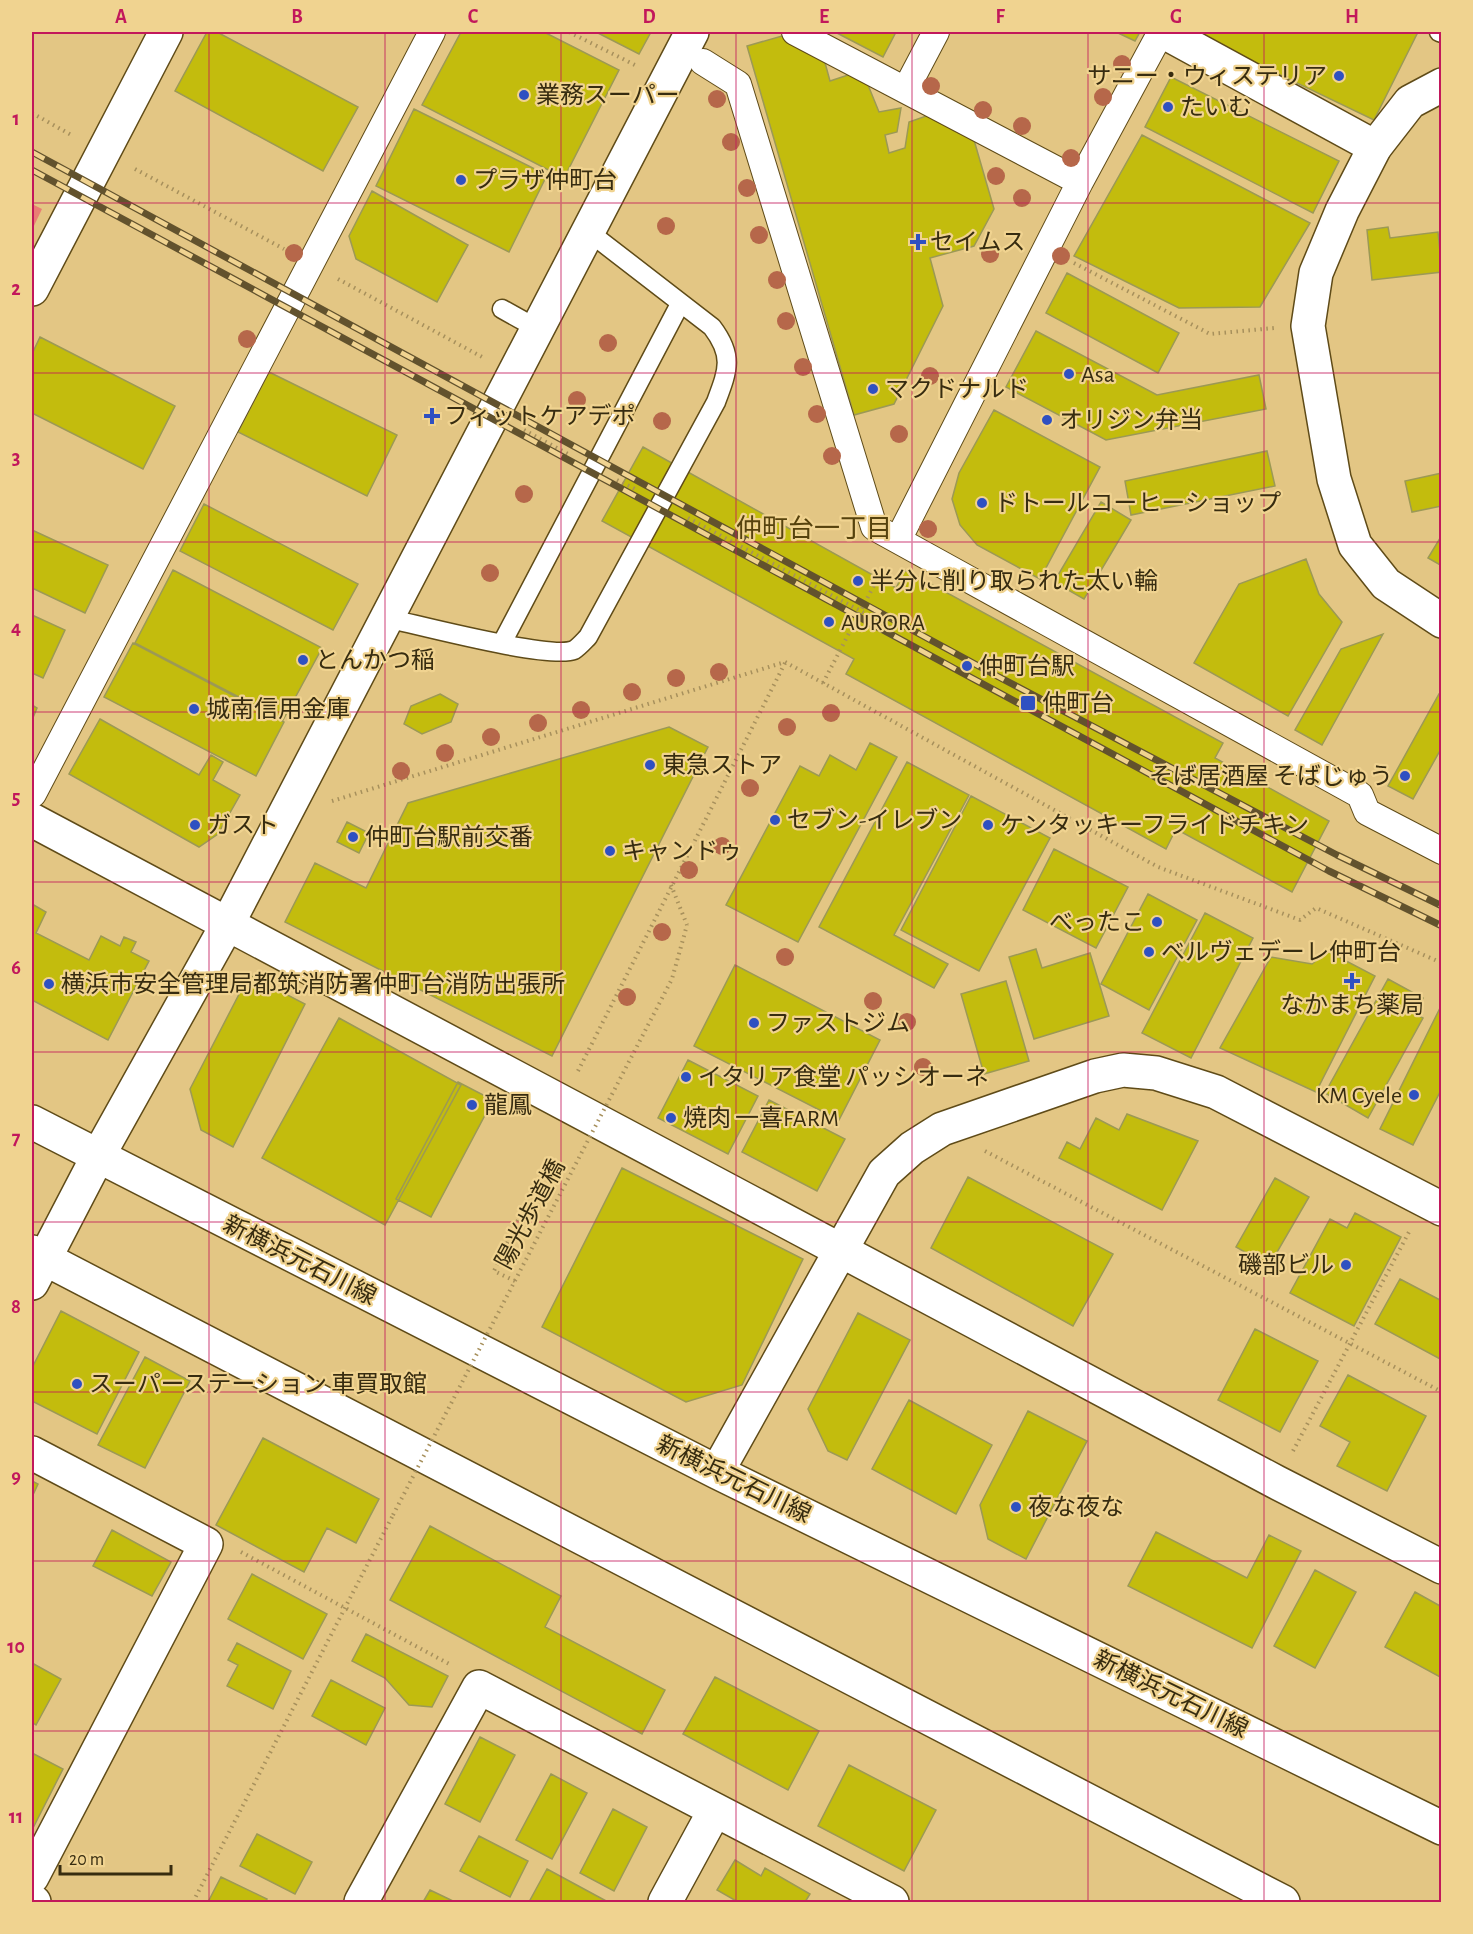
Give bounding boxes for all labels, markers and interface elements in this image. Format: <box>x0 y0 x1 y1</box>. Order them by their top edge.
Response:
text: A <box>115 7 127 27</box>
text: B <box>291 7 303 27</box>
text: C <box>468 7 479 27</box>
text: D <box>642 7 656 27</box>
text: E <box>819 7 829 27</box>
text: F <box>995 7 1005 27</box>
text: G <box>1170 7 1182 27</box>
text: H <box>1345 7 1359 27</box>
place label: サニー・ウィステリア <box>1087 64 1327 89</box>
marker: サニー・ウィステリア <box>1332 69 1346 83</box>
place label: 業務スーパー <box>536 82 680 108</box>
marker: 業務スーパー <box>517 88 531 102</box>
place label: たいむ <box>1180 95 1252 120</box>
marker: たいむ <box>1161 100 1175 114</box>
text: 1 <box>12 109 20 129</box>
place label: プラザ仲町台 <box>473 167 617 193</box>
marker: プラザ仲町台 <box>454 173 468 187</box>
place label: セイムス <box>930 231 1026 255</box>
marker: セイムス <box>911 235 925 249</box>
text: 2 <box>11 279 21 299</box>
place label: Asa <box>1081 363 1115 387</box>
marker: Asa <box>1062 367 1076 381</box>
place label: マクドナルド <box>885 377 1029 402</box>
marker: マクドナルド <box>866 382 880 396</box>
place label: フィットケアデポ <box>444 403 636 429</box>
place label: オリジン弁当 <box>1059 407 1203 433</box>
marker: フィットケアデポ <box>425 409 439 423</box>
marker: オリジン弁当 <box>1040 413 1054 427</box>
text: 3 <box>12 448 20 468</box>
place label: ドトールコーヒーショップ <box>994 491 1281 516</box>
marker: ドトールコーヒーショップ <box>975 496 989 510</box>
district label: 仲町台一丁目 <box>736 514 892 542</box>
place label: 半分に削り取られた太い輪 <box>870 568 1158 594</box>
marker: 半分に削り取られた太い輪 <box>851 574 865 588</box>
place label: AURORA <box>841 611 925 635</box>
marker: AURORA <box>822 615 836 629</box>
text: 4 <box>11 618 21 638</box>
place label: とんかつ稲 <box>315 648 435 673</box>
marker: とんかつ稲 <box>296 653 310 667</box>
place label: 仲町台駅 <box>979 653 1075 679</box>
marker: 仲町台駅 <box>960 659 974 673</box>
place label: 仲町台 <box>1042 690 1114 716</box>
marker: 仲町台 <box>1019 694 1037 712</box>
place label: 城南信用金庫 <box>206 696 350 722</box>
marker: 城南信用金庫 <box>187 702 201 716</box>
place label: 東急ストア <box>662 752 782 778</box>
marker: 東急ストア <box>643 758 657 772</box>
place label: そば居酒屋 そばじゅう <box>1149 764 1393 789</box>
marker: そば居酒屋 そばじゅう <box>1398 769 1412 783</box>
text: 5 <box>12 788 20 808</box>
place label: セブン-イレブン <box>787 807 962 833</box>
place label: ガスト <box>207 813 279 838</box>
marker: セブン-イレブン <box>768 813 782 827</box>
place label: ケンタッキーフライドチキン <box>1000 813 1309 838</box>
marker: ガスト <box>188 818 202 832</box>
marker: ケンタッキーフライドチキン <box>981 818 995 832</box>
place label: 仲町台駅前交番 <box>365 824 533 850</box>
marker: 仲町台駅前交番 <box>346 830 360 844</box>
place label: キャンドゥ <box>622 840 742 864</box>
marker: キャンドゥ <box>603 844 617 858</box>
place label: べったこ <box>1049 910 1145 935</box>
marker: べったこ <box>1150 915 1164 929</box>
place label: ベルヴェデーレ仲町台 <box>1161 939 1401 965</box>
marker: ベルヴェデーレ仲町台 <box>1142 945 1156 959</box>
text: 6 <box>11 958 21 978</box>
place label: 横浜市安全管理局都筑消防署仲町台消防出張所 <box>61 971 565 997</box>
marker: なかまち薬局 <box>1345 974 1359 988</box>
marker: 横浜市安全管理局都筑消防署仲町台消防出張所 <box>42 977 56 991</box>
place label: なかまち薬局 <box>1280 992 1424 1018</box>
place label: ファストジム <box>766 1011 910 1036</box>
marker: ファストジム <box>747 1016 761 1030</box>
place label: イタリア食堂 パッシオーネ <box>698 1064 989 1090</box>
marker: イタリア食堂 パッシオーネ <box>679 1070 693 1084</box>
place label: KM Cyele <box>1316 1084 1402 1108</box>
marker: KM Cyele <box>1407 1088 1421 1102</box>
place label: 龍鳳 <box>484 1092 532 1118</box>
marker: 龍鳳 <box>465 1098 479 1112</box>
place label: 焼肉 一喜FARM <box>683 1105 839 1131</box>
marker: 焼肉 一喜FARM <box>664 1111 678 1125</box>
text: 7 <box>12 1128 21 1148</box>
street label: 陽光歩道橋 <box>490 1155 570 1273</box>
street label: 新横浜元石川線 <box>219 1210 381 1310</box>
place label: 磯部ビル <box>1238 1252 1334 1278</box>
marker: 磯部ビル <box>1339 1258 1353 1272</box>
text: 8 <box>11 1297 21 1317</box>
place label: スーパーステーション 車買取館 <box>89 1371 427 1397</box>
marker: スーパーステーション 車買取館 <box>70 1377 84 1391</box>
street label: 新横浜元石川線 <box>653 1430 815 1528</box>
text: 9 <box>11 1467 21 1487</box>
place label: 夜な夜な <box>1028 1494 1124 1520</box>
marker: 夜な夜な <box>1009 1500 1023 1514</box>
text: 10 <box>7 1637 25 1657</box>
street label: 新横浜元石川線 <box>1090 1645 1252 1743</box>
text: 11 <box>9 1807 23 1827</box>
scale bar <box>60 1838 171 1876</box>
text: 20 m <box>69 1851 104 1869</box>

